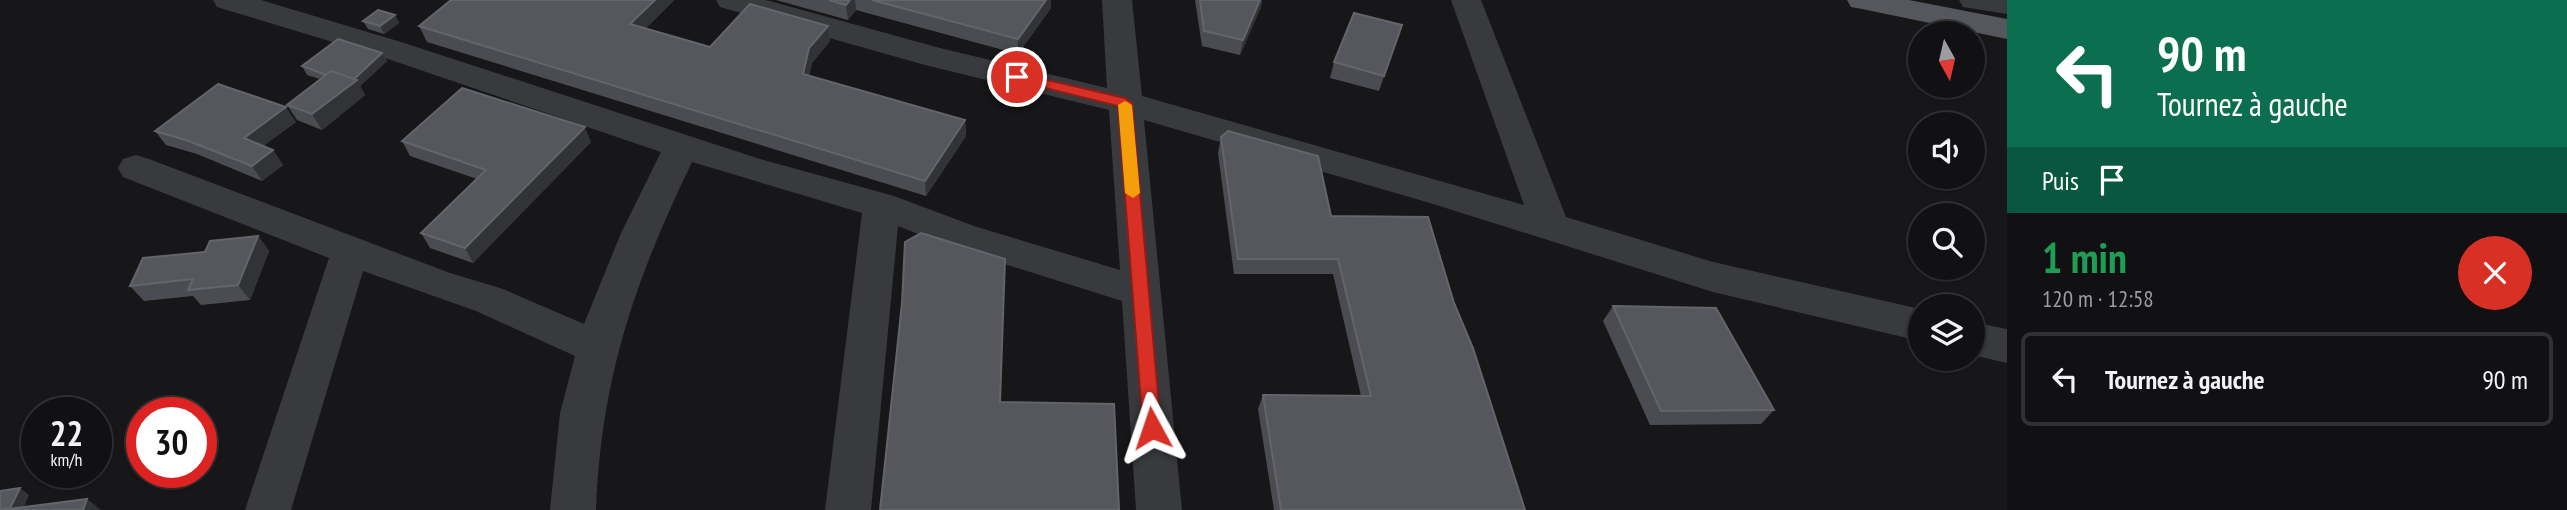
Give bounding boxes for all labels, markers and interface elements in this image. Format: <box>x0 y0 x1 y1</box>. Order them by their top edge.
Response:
north arrow <box>1908 21 1984 98</box>
map controls <box>1908 21 1985 371</box>
text: 90 m <box>2157 21 2246 85</box>
icon: left <box>2042 28 2133 119</box>
pin <box>987 47 1047 107</box>
icon: arrive <box>998 58 1036 96</box>
text: Tournez à gauche <box>2157 83 2348 125</box>
button: sound <box>1908 112 1985 189</box>
icon: arrive <box>2093 161 2131 199</box>
text: Puis <box>2042 164 2079 197</box>
button: search <box>1908 203 1985 280</box>
text: 1 min <box>2042 230 2127 285</box>
button: close <box>2458 236 2532 310</box>
text: 120 m · 12:58 <box>2042 284 2154 313</box>
button: layers <box>1908 294 1985 371</box>
icon: left <box>2046 360 2084 398</box>
text: Tournez à gauche <box>2105 363 2265 396</box>
text: 90 m <box>2482 363 2528 396</box>
position arrow <box>1115 391 1189 465</box>
speed limit sign: 30 <box>126 397 217 488</box>
text: 22 <box>50 410 83 456</box>
text: km/h <box>51 448 82 471</box>

